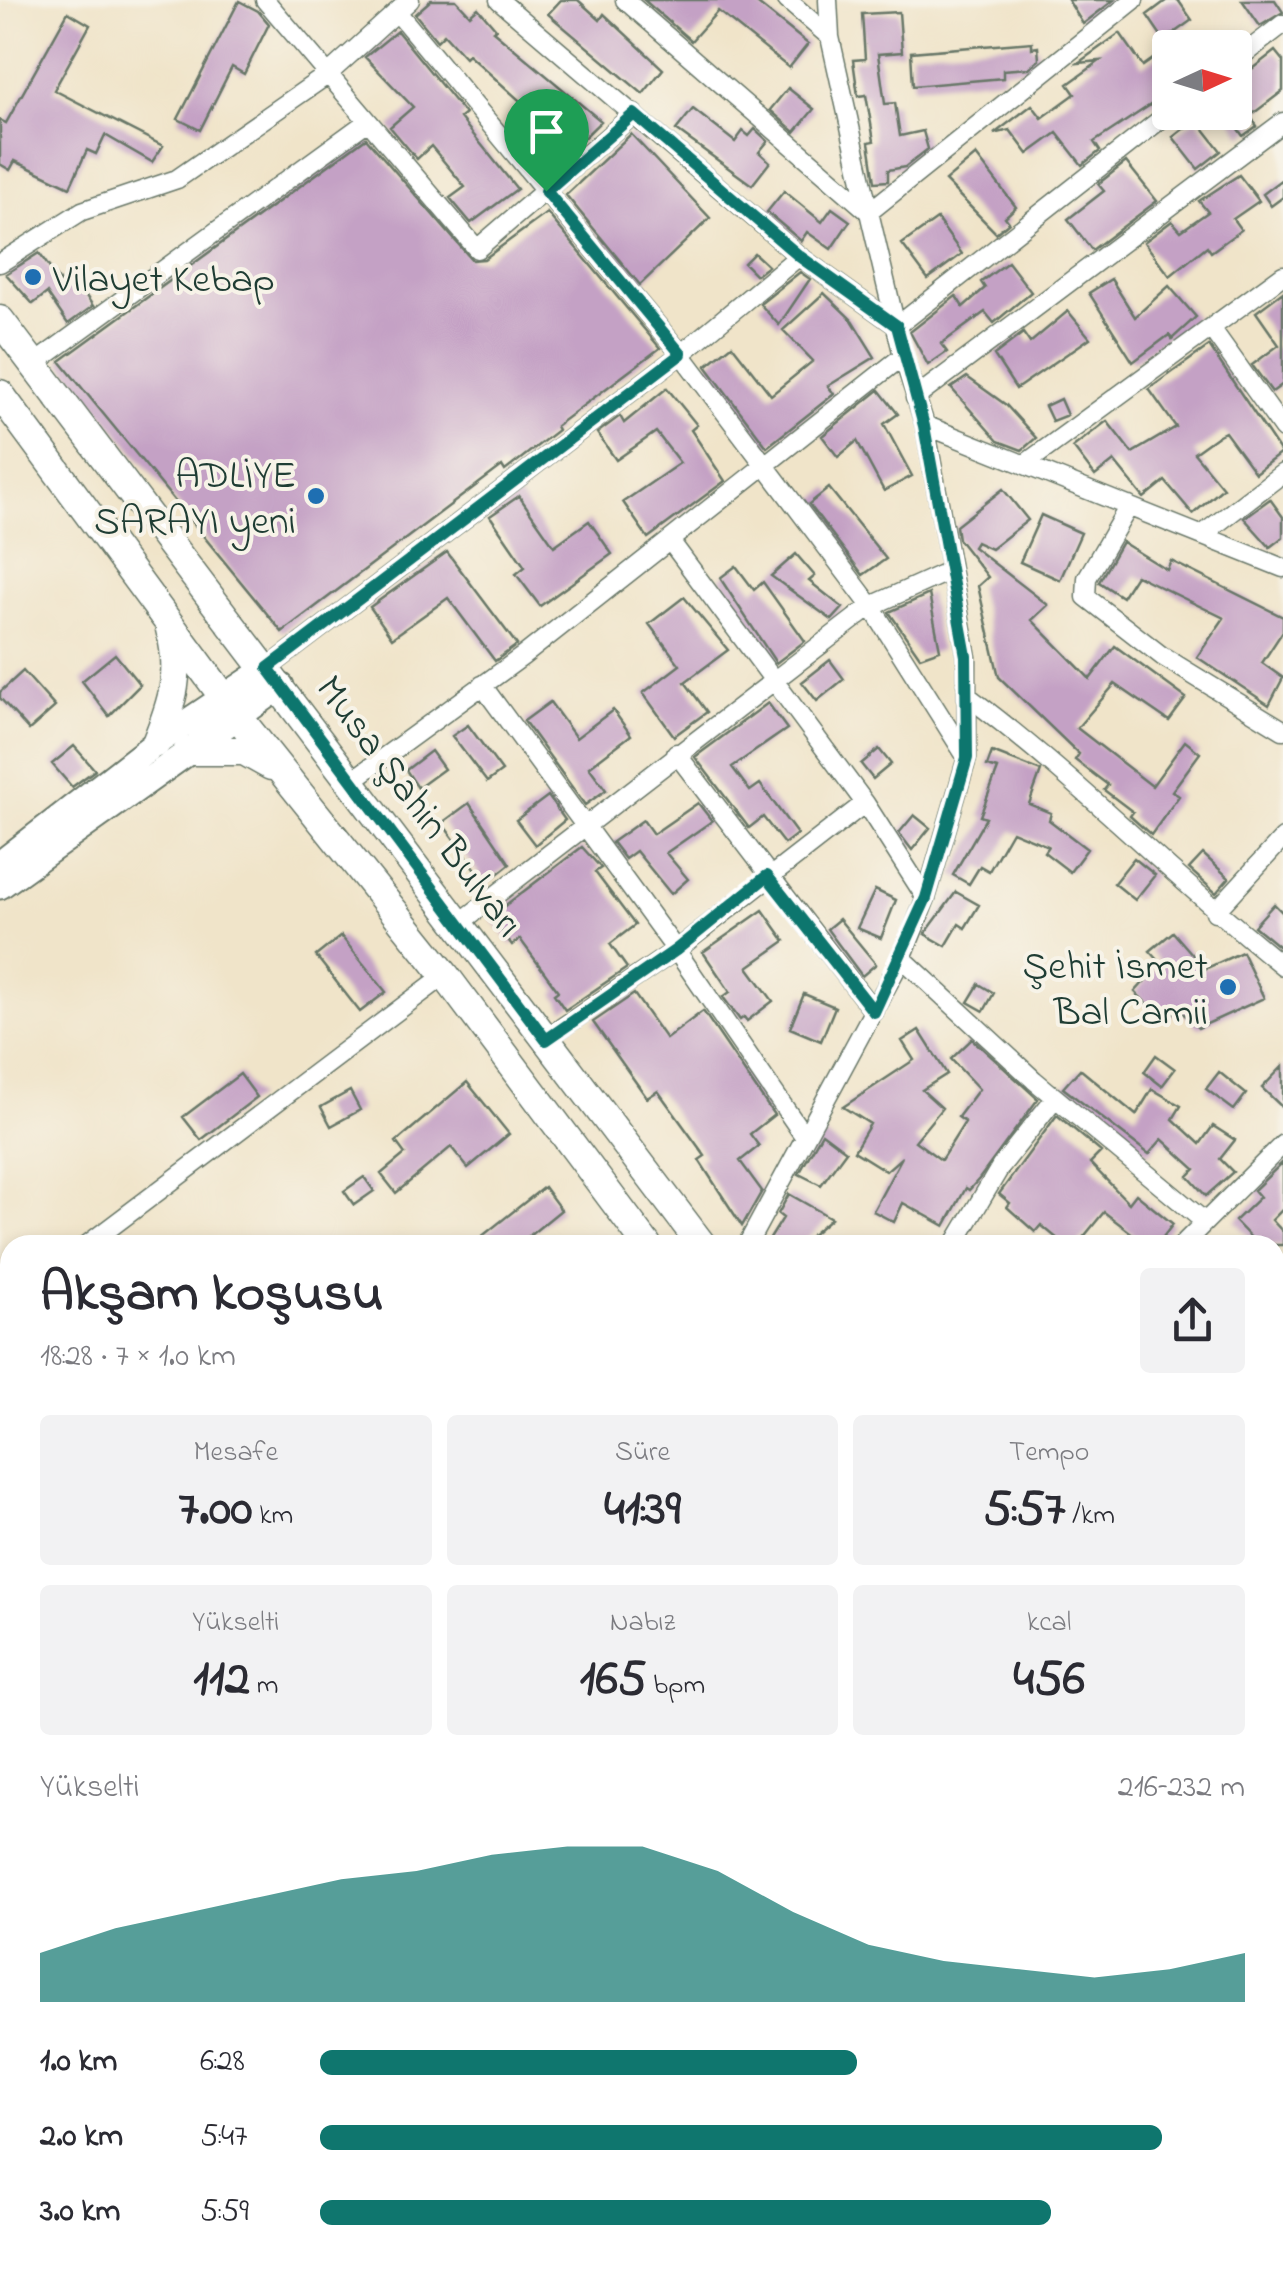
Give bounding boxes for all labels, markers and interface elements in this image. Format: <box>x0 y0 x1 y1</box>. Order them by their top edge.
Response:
north arrow <box>1152 30 1252 130</box>
map controls <box>1152 30 1252 130</box>
pin <box>504 89 589 192</box>
icon: arrive <box>519 104 574 159</box>
place label: Vilayet Kebap <box>52 252 275 311</box>
marker: Vilayet Kebap <box>22 266 44 288</box>
place label: ADLİYE SARAYI yeni <box>94 448 296 553</box>
marker: ADLİYE SARAYI yeni <box>305 485 327 507</box>
street label: Musa Şahin Bulvarı <box>299 664 536 951</box>
place label: Şehit İsmet Bal Camii <box>1023 939 1208 1044</box>
marker: Şehit İsmet Bal Camii <box>1217 976 1239 998</box>
text: Akşam koşusu <box>40 1256 383 1336</box>
button: share <box>1140 1268 1245 1373</box>
text: 18:28 · 7 × 1.0 km <box>40 1334 236 1381</box>
text: Mesafe <box>194 1433 278 1474</box>
text: Süre <box>615 1433 670 1474</box>
text: Tempo <box>1009 1433 1089 1474</box>
text: 7.00 <box>178 1474 252 1547</box>
text: 41:39 <box>604 1474 681 1547</box>
text: 5:57 <box>983 1474 1065 1547</box>
text: km <box>252 1496 293 1537</box>
text: /km <box>1065 1496 1115 1537</box>
text: Yükselti <box>192 1603 279 1644</box>
text: Nabız <box>610 1603 675 1644</box>
text: kcal <box>1027 1603 1071 1644</box>
text: 112 <box>193 1644 250 1717</box>
text: 165 <box>580 1644 646 1717</box>
text: 456 <box>1014 1644 1085 1717</box>
text: m <box>250 1666 279 1707</box>
text: bpm <box>646 1666 705 1707</box>
text: Yükselti <box>40 1765 139 1812</box>
text: 216–232 m <box>1118 1765 1245 1812</box>
text: 1.0 km <box>40 2039 117 2086</box>
text: 6:28 <box>200 2039 245 2086</box>
text: 2.0 km <box>40 2114 123 2161</box>
text: 5:47 <box>200 2114 247 2161</box>
text: 3.0 km <box>40 2189 120 2236</box>
text: 5:59 <box>200 2189 249 2236</box>

